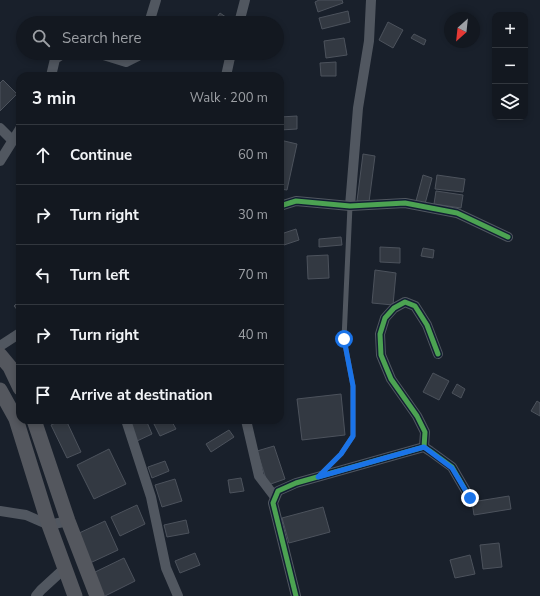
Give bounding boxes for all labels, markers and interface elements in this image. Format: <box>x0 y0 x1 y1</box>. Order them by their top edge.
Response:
north arrow <box>444 12 480 48</box>
map controls <box>492 12 528 120</box>
button: + <box>492 12 528 48</box>
search box <box>16 16 284 60</box>
icon: search <box>30 27 52 49</box>
text: Search here <box>62 28 142 48</box>
button: − <box>492 48 528 84</box>
button: layers <box>492 84 528 120</box>
text: 3 min <box>32 87 76 110</box>
text: Walk · 200 m <box>190 89 268 107</box>
icon: ahead <box>32 144 54 166</box>
text: Continue <box>70 145 132 165</box>
text: 60 m <box>238 146 268 164</box>
icon: right <box>32 204 54 226</box>
text: Turn right <box>70 205 139 225</box>
text: 30 m <box>238 206 268 224</box>
icon: left <box>32 264 54 286</box>
text: Turn left <box>70 265 129 285</box>
text: 70 m <box>238 266 268 284</box>
icon: right <box>32 324 54 346</box>
text: Turn right <box>70 325 139 345</box>
text: 40 m <box>238 326 268 344</box>
route start <box>335 330 353 348</box>
icon: arrive <box>32 384 54 406</box>
text: Arrive at destination <box>70 385 213 405</box>
route end <box>461 489 479 507</box>

